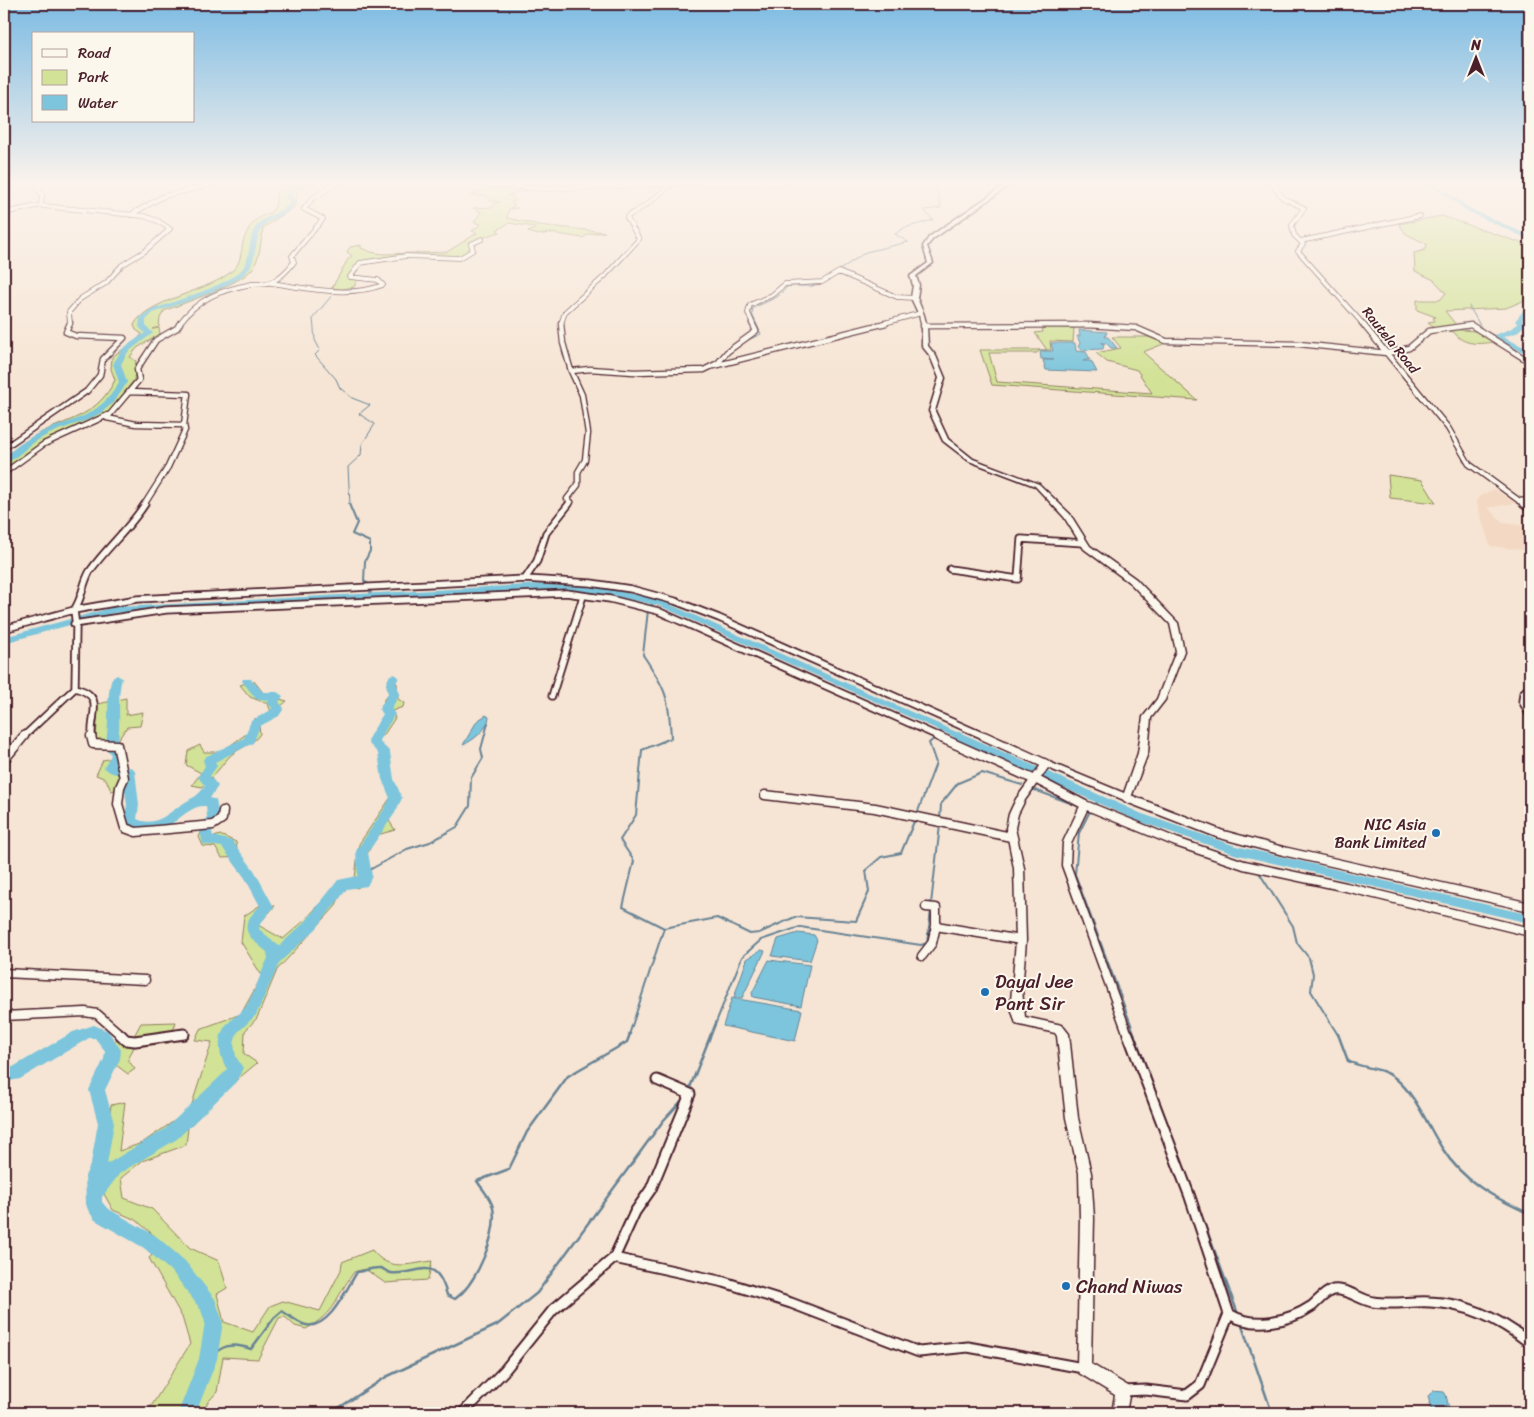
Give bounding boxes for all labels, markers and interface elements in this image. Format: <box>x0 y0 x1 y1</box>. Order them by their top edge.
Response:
legend <box>32 32 195 122</box>
north arrow <box>1452 32 1502 82</box>
text: N <box>1470 33 1481 58</box>
text: Road <box>78 40 111 66</box>
text: Park <box>78 64 109 90</box>
text: Water <box>78 90 118 116</box>
street label: Rautela Road <box>1356 301 1427 381</box>
place label: NIC Asia Bank Limited <box>1334 810 1428 857</box>
marker: NIC Asia Bank Limited <box>1430 827 1442 839</box>
place label: Dayal Jee Pant Sir <box>995 965 1074 1020</box>
marker: Dayal Jee Pant Sir <box>979 986 991 998</box>
place label: Chand Niwas <box>1076 1270 1183 1303</box>
marker: Chand Niwas <box>1060 1280 1072 1292</box>

